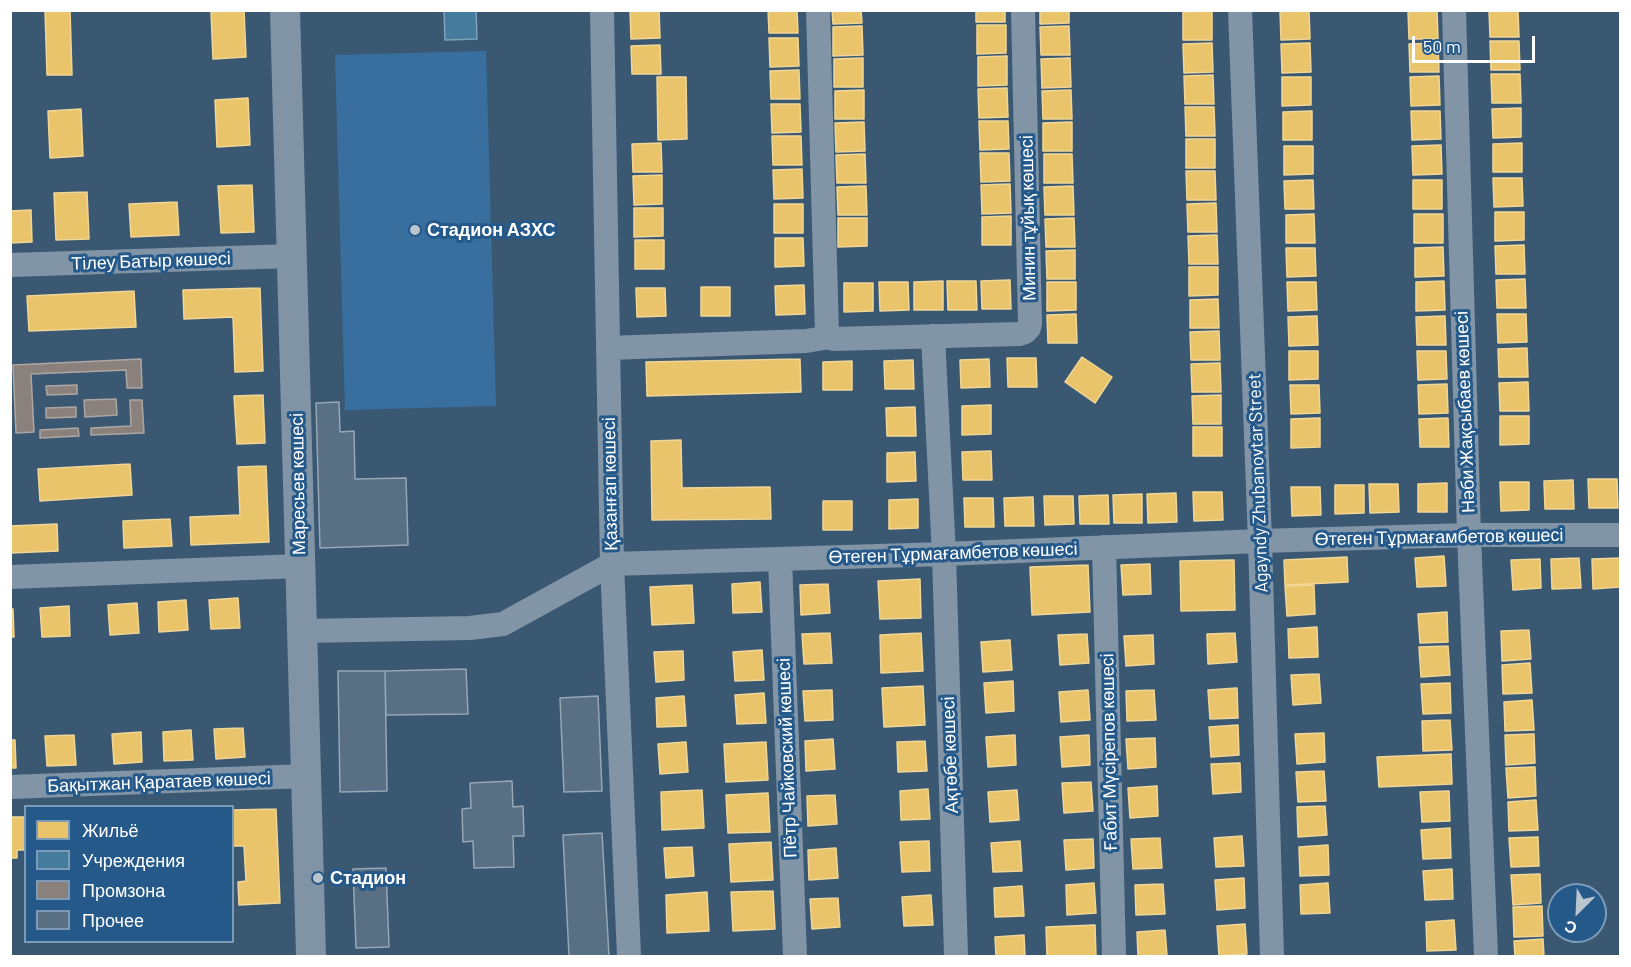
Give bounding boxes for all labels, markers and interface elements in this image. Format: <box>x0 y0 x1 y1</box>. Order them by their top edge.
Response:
scale bar <box>1415 24 1538 62</box>
text: 50 m <box>1423 35 1461 57</box>
street label: Минин тұйық көшесі <box>1016 135 1040 301</box>
place label: Стадион АЗХС <box>427 219 555 241</box>
marker: Стадион АЗХС <box>408 223 422 237</box>
street label: Тілеу Батыр көшесі <box>71 247 231 275</box>
street label: Нәби Жақсыбаев көшесі <box>1451 311 1479 513</box>
street label: Agayndy Zhubanovtar Street <box>1243 373 1273 593</box>
street label: Маресьев көшесі <box>286 413 310 555</box>
street label: Қазанғап көшесі <box>598 417 622 551</box>
street label: Өтеген Тұрмағамбетов көшесі <box>1314 524 1564 550</box>
street label: Өтеген Тұрмағамбетов көшесі <box>828 538 1078 568</box>
street label: Ғабит Мүсірепов көшесі <box>1096 653 1122 851</box>
street label: Пётр Чайковский көшесі <box>773 658 801 858</box>
street label: Ақтөбе көшесі <box>937 696 963 814</box>
street label: Бақытжан Қаратаев көшесі <box>47 767 271 797</box>
legend <box>24 805 234 943</box>
text: Жильё <box>82 819 139 841</box>
text: Учреждения <box>82 849 185 871</box>
place label: Стадион <box>330 867 406 889</box>
marker: Стадион <box>311 871 325 885</box>
text: Промзона <box>82 879 165 901</box>
north arrow <box>1547 883 1607 943</box>
text: Прочее <box>82 909 144 931</box>
text: С <box>1561 917 1579 939</box>

